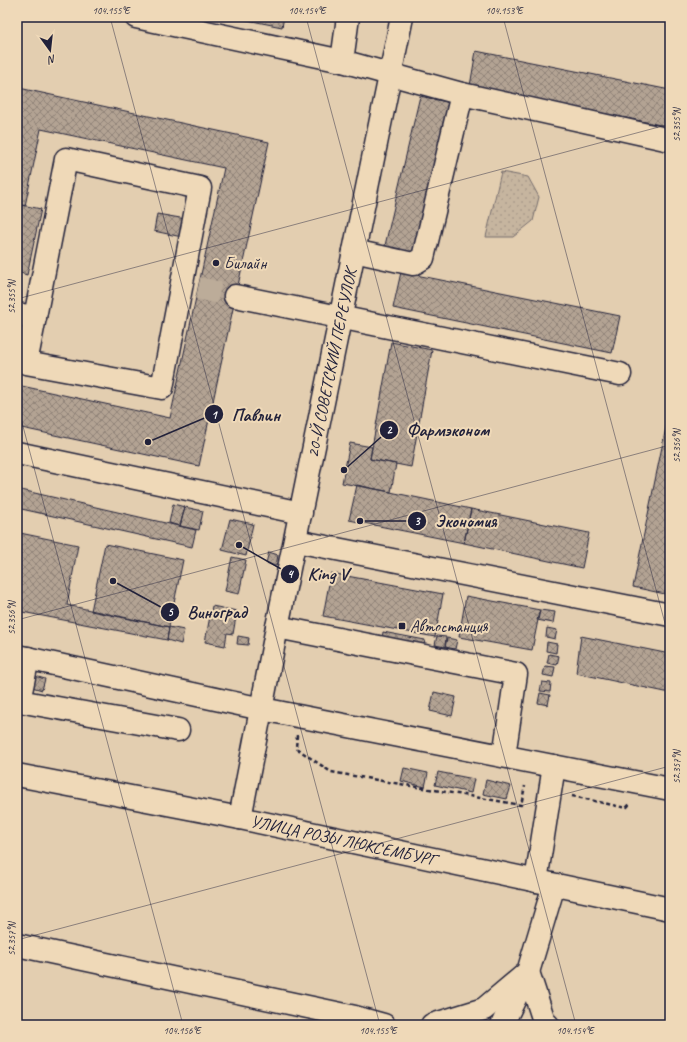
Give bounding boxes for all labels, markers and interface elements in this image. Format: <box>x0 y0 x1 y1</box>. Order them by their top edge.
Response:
text: 104.155°E <box>92 4 131 17</box>
text: 104.154°E <box>288 4 327 17</box>
text: 104.153°E <box>485 4 524 17</box>
north arrow <box>30 30 70 70</box>
text: N <box>45 52 58 68</box>
text: 52.355°N <box>670 106 683 142</box>
place label: Билайн <box>224 253 267 274</box>
marker: Билайн <box>211 258 221 268</box>
street label: 20-Й СОВЕТСКИЙ ПЕРЕУЛОК <box>301 263 361 459</box>
text: 52.355°N <box>5 278 18 314</box>
callout: Павлин <box>204 399 289 429</box>
text: Павлин <box>232 404 282 426</box>
text: 1 <box>211 407 218 423</box>
callout: Фармэконом <box>379 415 497 445</box>
text: Фармэконом <box>407 419 491 441</box>
text: 2 <box>386 422 393 438</box>
text: 52.356°N <box>670 427 683 463</box>
callout: Экономия <box>407 506 504 536</box>
text: Экономия <box>435 510 498 532</box>
text: 3 <box>414 513 421 529</box>
callout: King V <box>280 559 357 589</box>
text: King V <box>308 563 353 585</box>
text: 4 <box>287 566 294 582</box>
callout: Виноград <box>160 597 255 627</box>
text: 52.356°N <box>5 599 18 635</box>
text: Виноград <box>187 601 249 623</box>
text: 5 <box>167 604 174 620</box>
place label: Автостанция <box>410 616 489 637</box>
marker: Автостанция <box>397 621 407 631</box>
text: 52.357°N <box>670 748 683 784</box>
street label: УЛИЦА РОЗЫ ЛЮКСЕМБУРГ <box>249 810 441 870</box>
text: 52.357°N <box>5 920 18 956</box>
text: 104.156°E <box>163 1024 202 1037</box>
text: 104.155°E <box>359 1024 398 1037</box>
text: 104.154°E <box>556 1024 595 1037</box>

